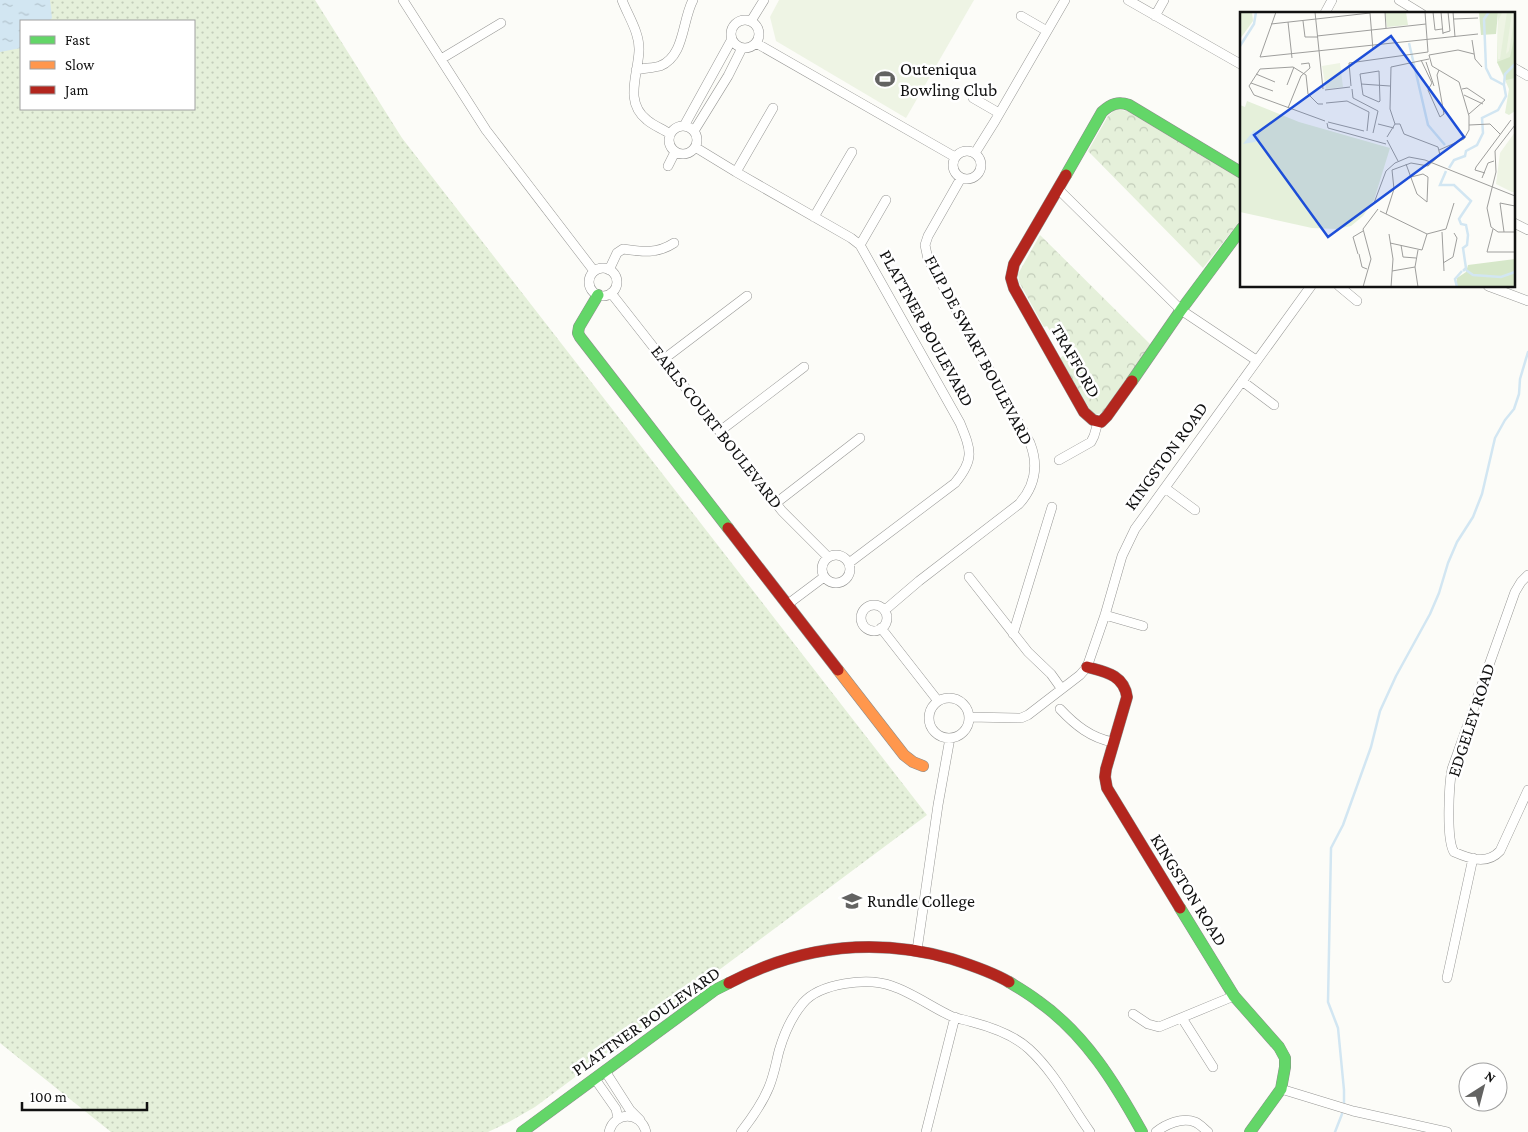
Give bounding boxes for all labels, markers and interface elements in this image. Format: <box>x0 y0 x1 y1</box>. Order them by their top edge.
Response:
inset map <box>1240 12 1516 288</box>
legend <box>20 20 195 110</box>
text: Fast <box>65 32 91 48</box>
text: Slow <box>65 57 95 73</box>
place label: Outeniqua Bowling Club <box>900 59 997 100</box>
sports icon: Outeniqua Bowling Club <box>874 68 896 90</box>
text: Jam <box>63 82 88 99</box>
street label: PLATTNER BOULEVARD <box>876 246 978 410</box>
street label: FLIP DE SWART BOULEVARD <box>920 252 1038 448</box>
street label: TRAFFORD <box>1047 321 1105 401</box>
street label: EARLS COURT BOULEVARD <box>647 341 787 513</box>
street label: KINGSTON ROAD <box>1120 398 1212 514</box>
street label: EDGELEY ROAD <box>1443 661 1499 779</box>
street label: KINGSTON ROAD <box>1147 830 1231 950</box>
school or university icon: Rundle College <box>841 890 863 912</box>
place label: Rundle College <box>867 891 975 911</box>
street label: PLATTNER BOULEVARD <box>568 962 724 1080</box>
north arrow <box>1458 1062 1508 1112</box>
text: N <box>1482 1067 1500 1086</box>
scale bar <box>22 1080 148 1112</box>
text: 100 m <box>30 1089 67 1105</box>

